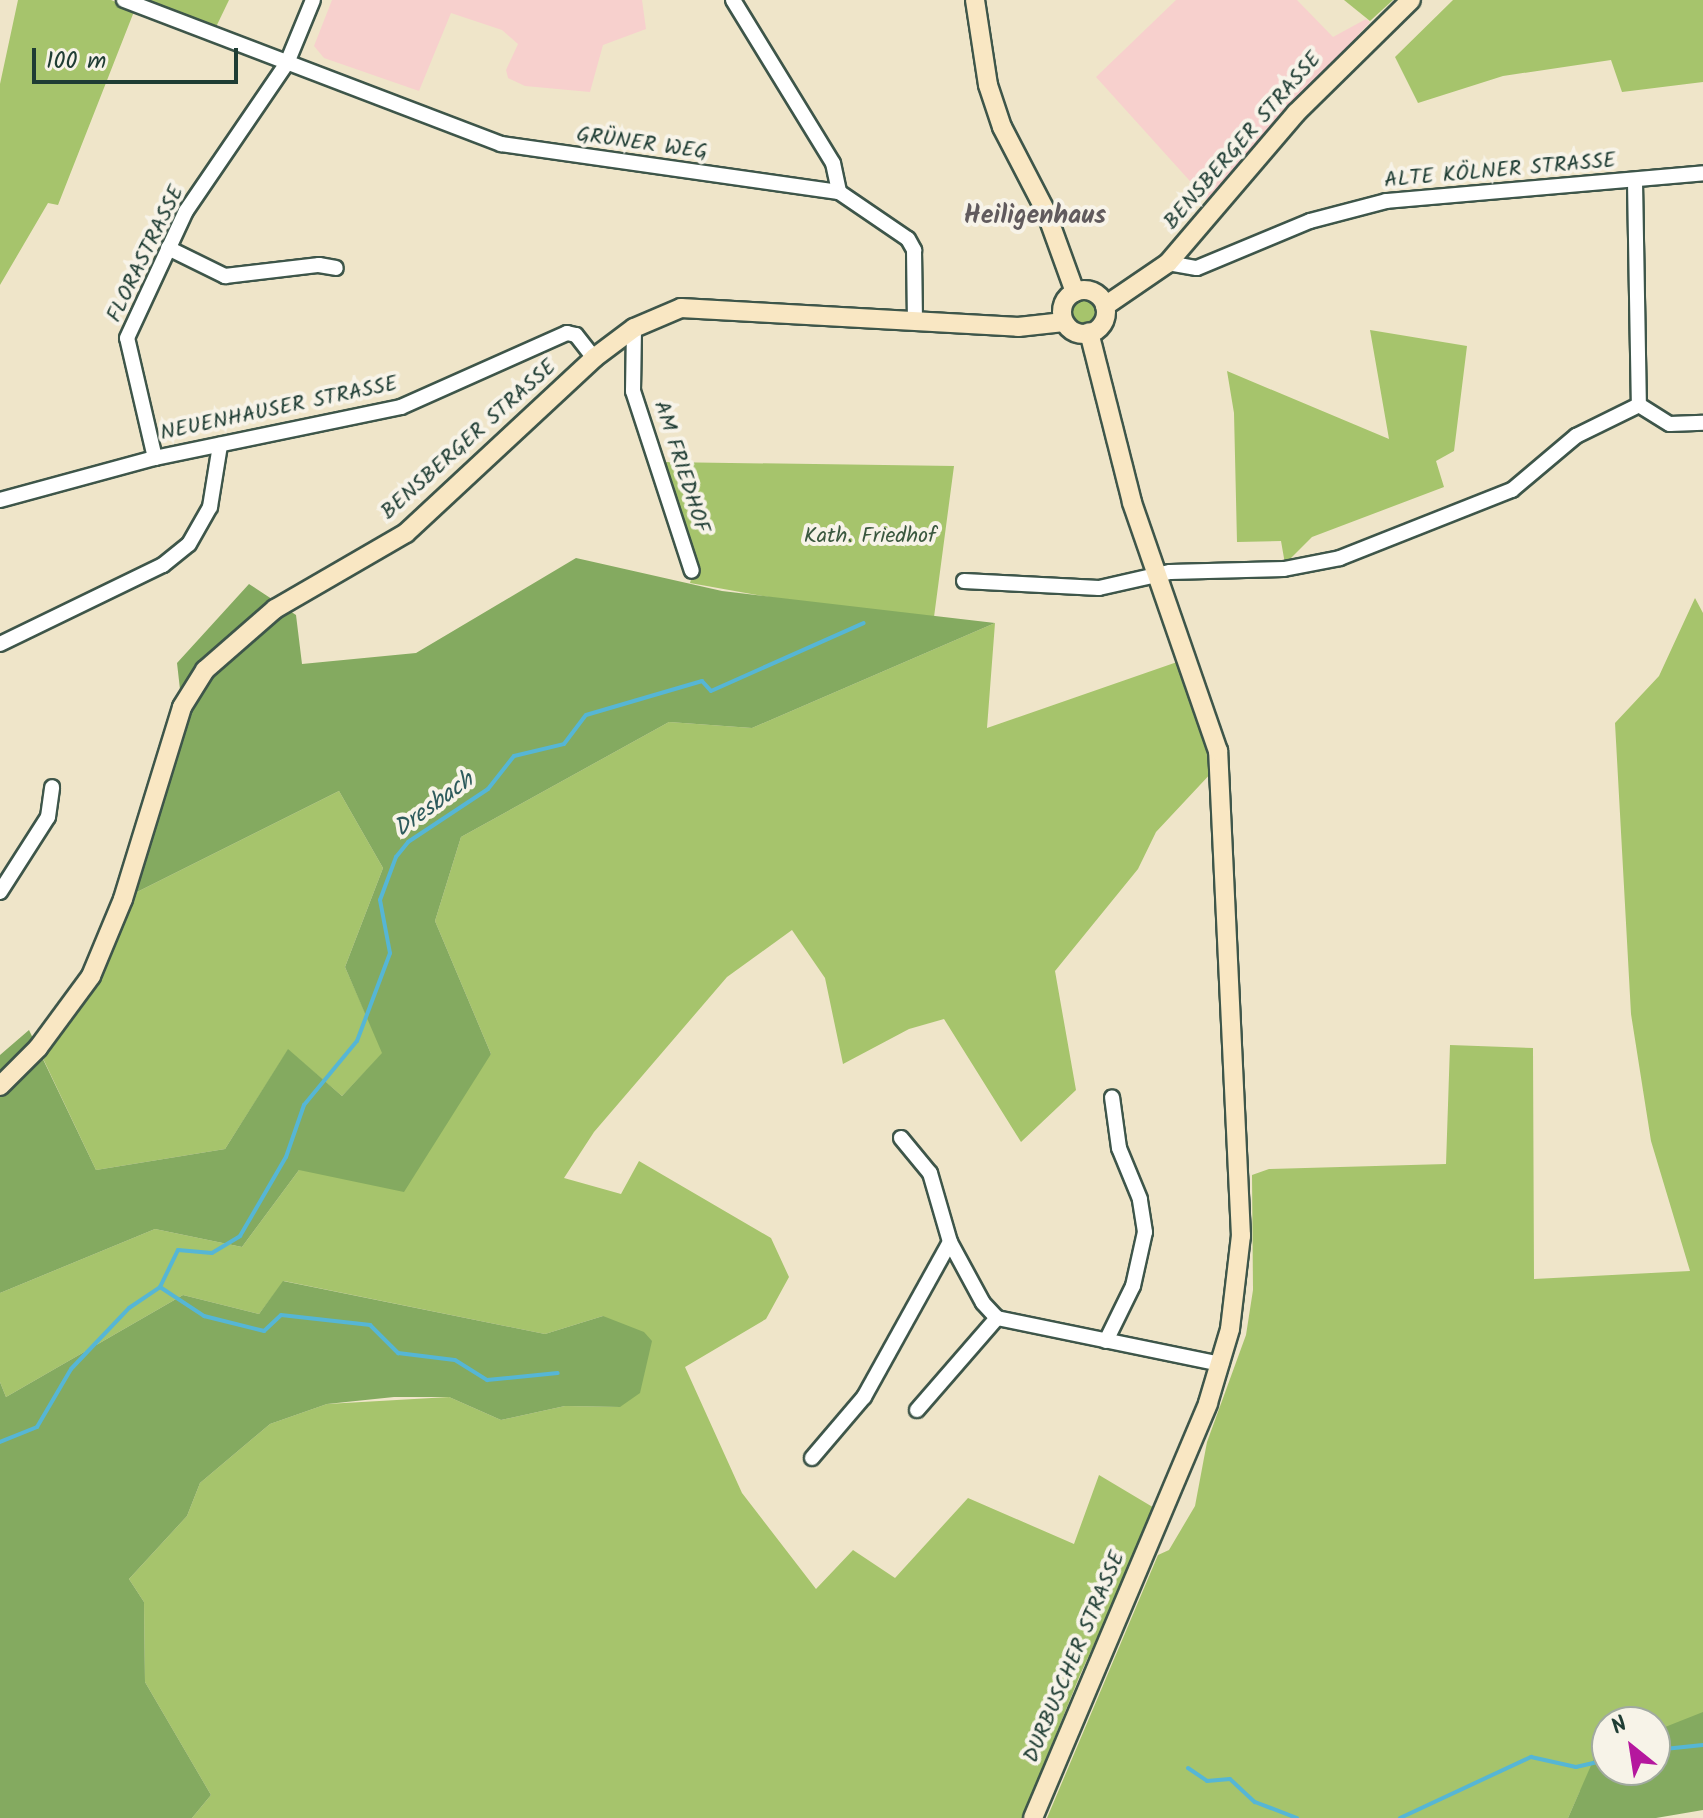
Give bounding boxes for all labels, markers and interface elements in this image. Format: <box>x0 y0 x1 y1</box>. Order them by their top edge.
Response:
scale bar <box>36 32 242 82</box>
text: 100 m <box>46 42 106 81</box>
street label: BENSBERGER STRASSE <box>1159 47 1327 235</box>
street label: GRÜNER WEG <box>575 122 709 166</box>
street label: ALTE KÖLNER STRASSE <box>1383 148 1617 194</box>
street label: FLORASTRASSE <box>101 181 191 327</box>
district label: Heiligenhaus <box>964 201 1106 233</box>
street label: BENSBERGER STRASSE <box>376 354 562 526</box>
street label: NEUENHAUSER STRASSE <box>158 371 400 447</box>
street label: AM FRIEDHOF <box>647 398 715 536</box>
park label: Kath. Friedhof <box>804 524 936 550</box>
water label: Dresbach <box>388 766 480 844</box>
street label: DURBUSCHER STRASSE <box>1018 1547 1132 1767</box>
north arrow <box>1591 1706 1671 1786</box>
text: N <box>1605 1708 1635 1745</box>

